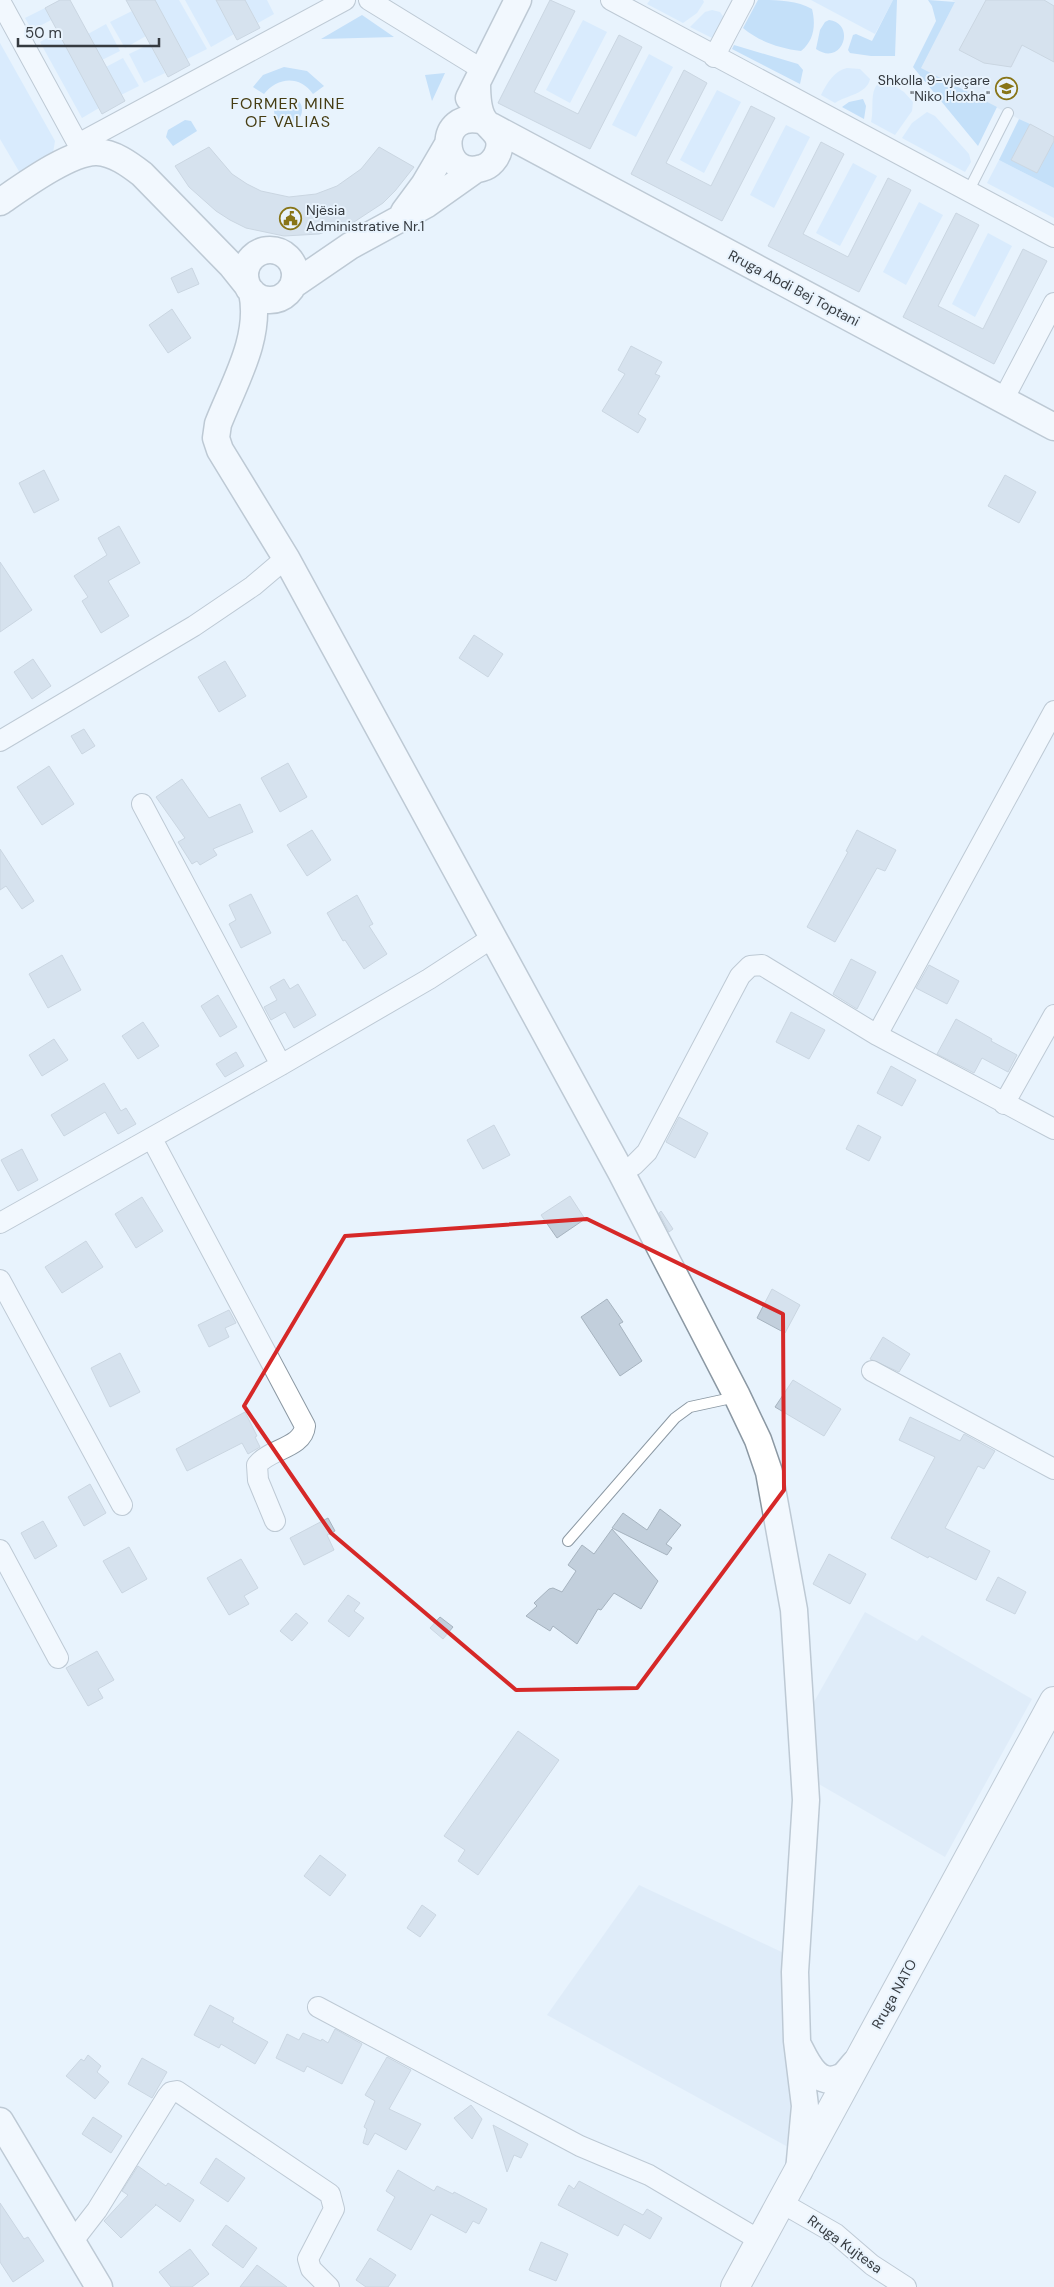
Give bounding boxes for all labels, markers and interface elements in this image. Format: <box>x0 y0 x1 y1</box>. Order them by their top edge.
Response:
scale bar <box>18 15 159 47</box>
text: 50 m <box>25 23 62 43</box>
place label: Shkolla 9-vjeçare "Niko Hoxha" <box>878 71 990 105</box>
school or university icon: Shkolla 9-vjeçare "Niko Hoxha" <box>994 76 1018 100</box>
district label: FORMER MINE OF VALIAS <box>230 93 346 132</box>
place label: Njësia Administrative Nr.1 <box>306 201 424 235</box>
public building icon: Njësia Administrative Nr.1 <box>278 206 302 230</box>
street label: Rruga Abdi Bej Toptani <box>725 246 863 330</box>
street label: Rruga NATO <box>868 1956 921 2032</box>
street label: Rruga Kujtesa <box>804 2211 886 2277</box>

